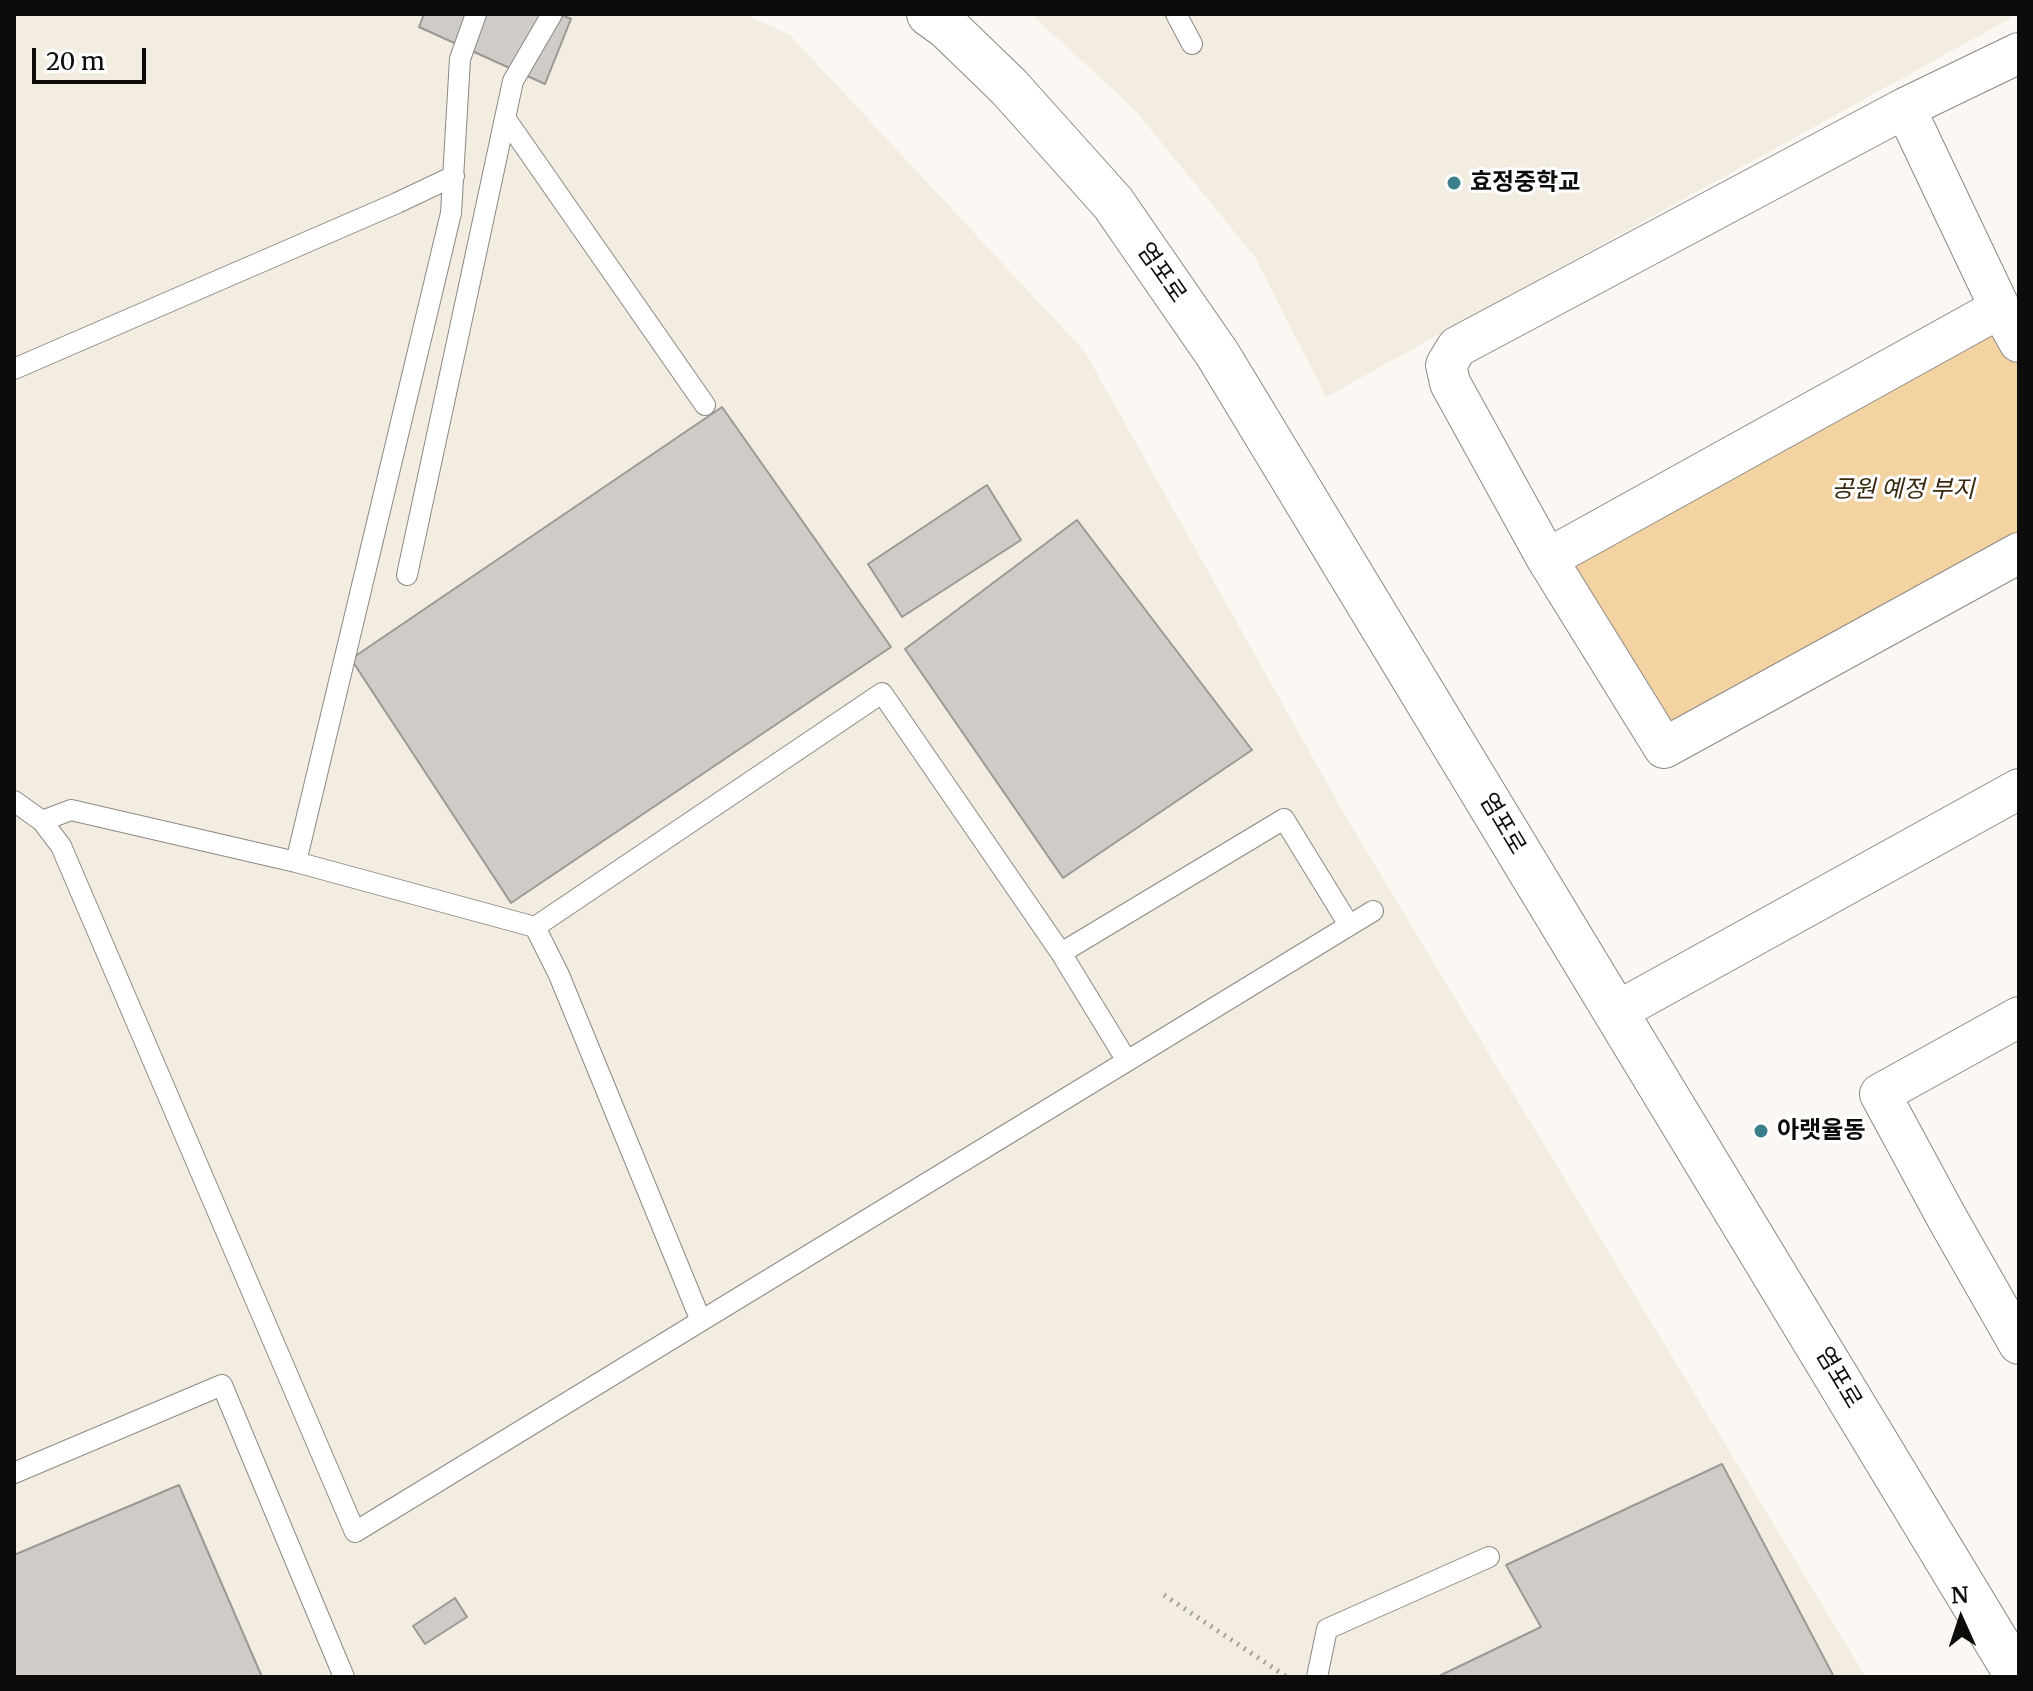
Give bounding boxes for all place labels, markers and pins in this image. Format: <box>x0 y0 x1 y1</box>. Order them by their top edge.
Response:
place label: 효정중학교 <box>1470 169 1580 197</box>
marker: 효정중학교 <box>1445 174 1463 192</box>
place label: 아랫율동 <box>1777 1117 1865 1145</box>
marker: 아랫율동 <box>1752 1122 1770 1140</box>

